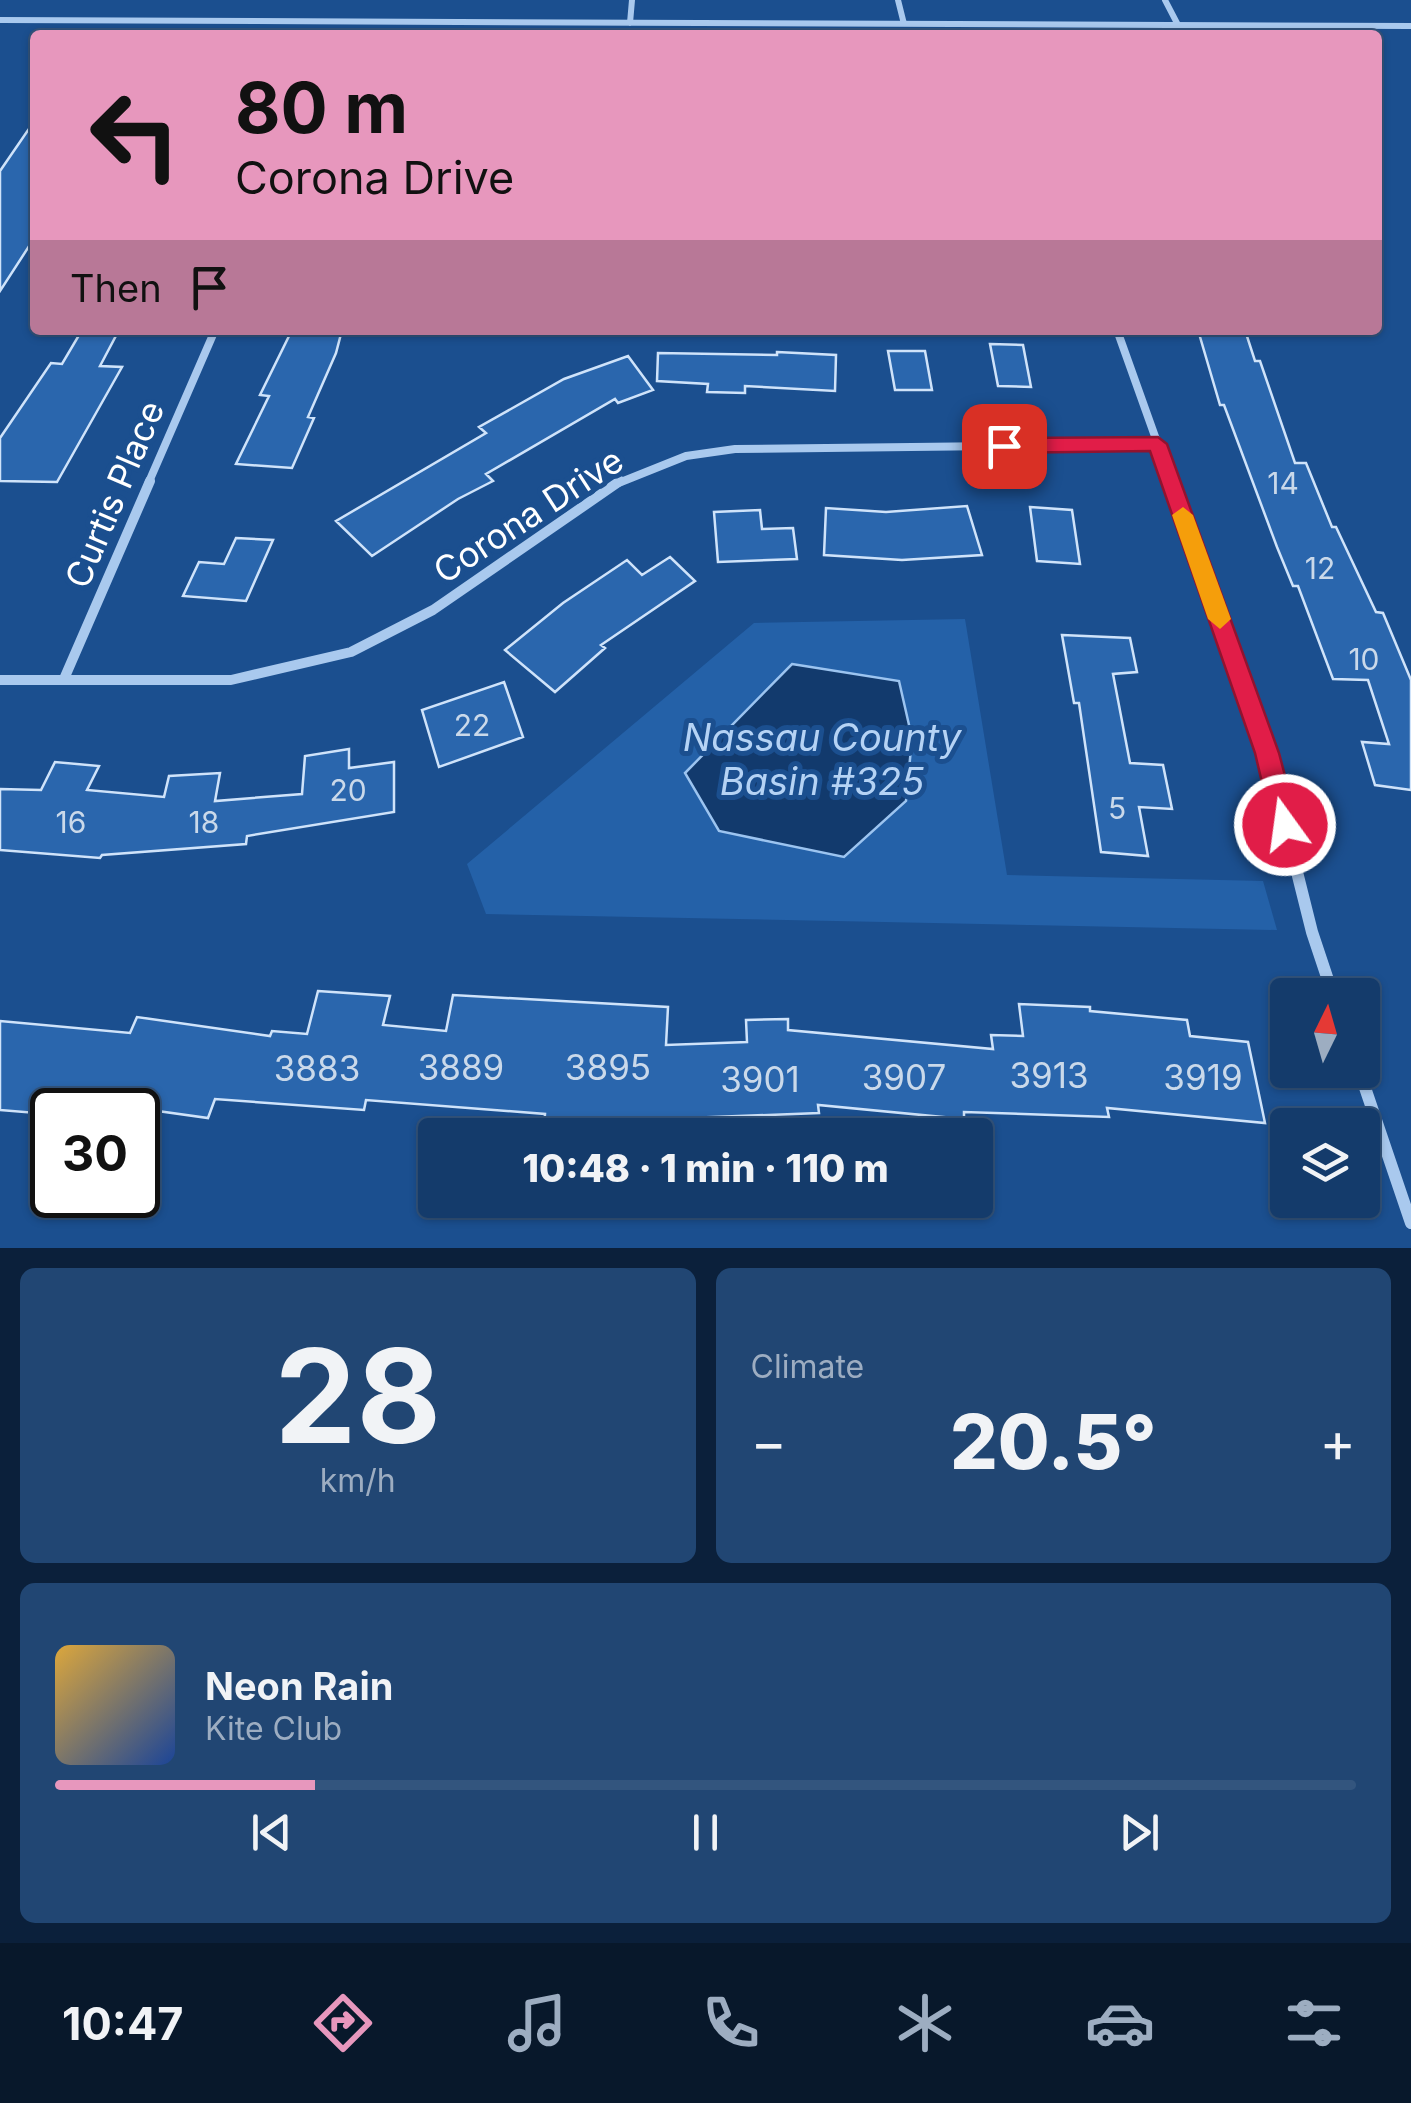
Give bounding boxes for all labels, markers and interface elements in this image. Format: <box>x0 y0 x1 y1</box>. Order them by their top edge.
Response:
text: 80 m <box>235 65 408 150</box>
icon: left <box>70 70 200 200</box>
text: Corona Drive <box>235 150 514 205</box>
icon: arrive <box>182 260 237 315</box>
text: Then <box>70 265 162 311</box>
street label: Curtis Place <box>56 394 172 594</box>
pin <box>962 404 1047 489</box>
icon: arrive <box>977 419 1032 474</box>
street label: Corona Drive <box>425 438 631 592</box>
house number: 14 <box>1267 465 1299 501</box>
house number: 12 <box>1305 550 1335 586</box>
house number: 10 <box>1348 641 1380 677</box>
house number: 22 <box>454 707 490 743</box>
water label: Nassau County Basin #325 <box>683 714 963 804</box>
house number: 20 <box>329 772 367 808</box>
position arrow <box>1233 773 1337 877</box>
house number: 5 <box>1108 790 1126 826</box>
house number: 16 <box>56 804 86 840</box>
house number: 18 <box>189 804 219 840</box>
north arrow <box>1270 978 1380 1088</box>
map controls <box>1270 978 1380 1218</box>
house number: 3889 <box>418 1046 504 1088</box>
house number: 3895 <box>565 1046 651 1088</box>
house number: 3883 <box>274 1047 360 1089</box>
house number: 3913 <box>1009 1054 1089 1096</box>
house number: 3907 <box>862 1056 946 1098</box>
house number: 3919 <box>1163 1056 1243 1098</box>
house number: 3901 <box>720 1058 800 1100</box>
speed limit sign: 30 <box>30 1088 160 1218</box>
button: layers <box>1270 1108 1380 1218</box>
text: 10:48 · 1 min · 110 m <box>522 1145 889 1191</box>
text: 28 <box>275 1317 441 1474</box>
text: Climate <box>751 1347 864 1386</box>
text: 20.5° <box>950 1396 1157 1487</box>
text: − <box>751 1409 787 1475</box>
text: + <box>1320 1409 1356 1475</box>
text: km/h <box>320 1461 396 1500</box>
text: Neon Rain <box>205 1663 393 1709</box>
text: Kite Club <box>205 1709 342 1748</box>
icon: previous <box>244 1805 299 1860</box>
icon: pause <box>678 1805 733 1860</box>
icon: next <box>1112 1805 1167 1860</box>
icon: directions <box>308 1988 378 2058</box>
icon: music <box>502 1988 572 2058</box>
icon: phone <box>696 1988 766 2058</box>
icon: climate <box>890 1988 960 2058</box>
icon: car <box>1085 1988 1155 2058</box>
icon: filters <box>1279 1988 1349 2058</box>
text: 10:47 <box>62 1996 184 2051</box>

